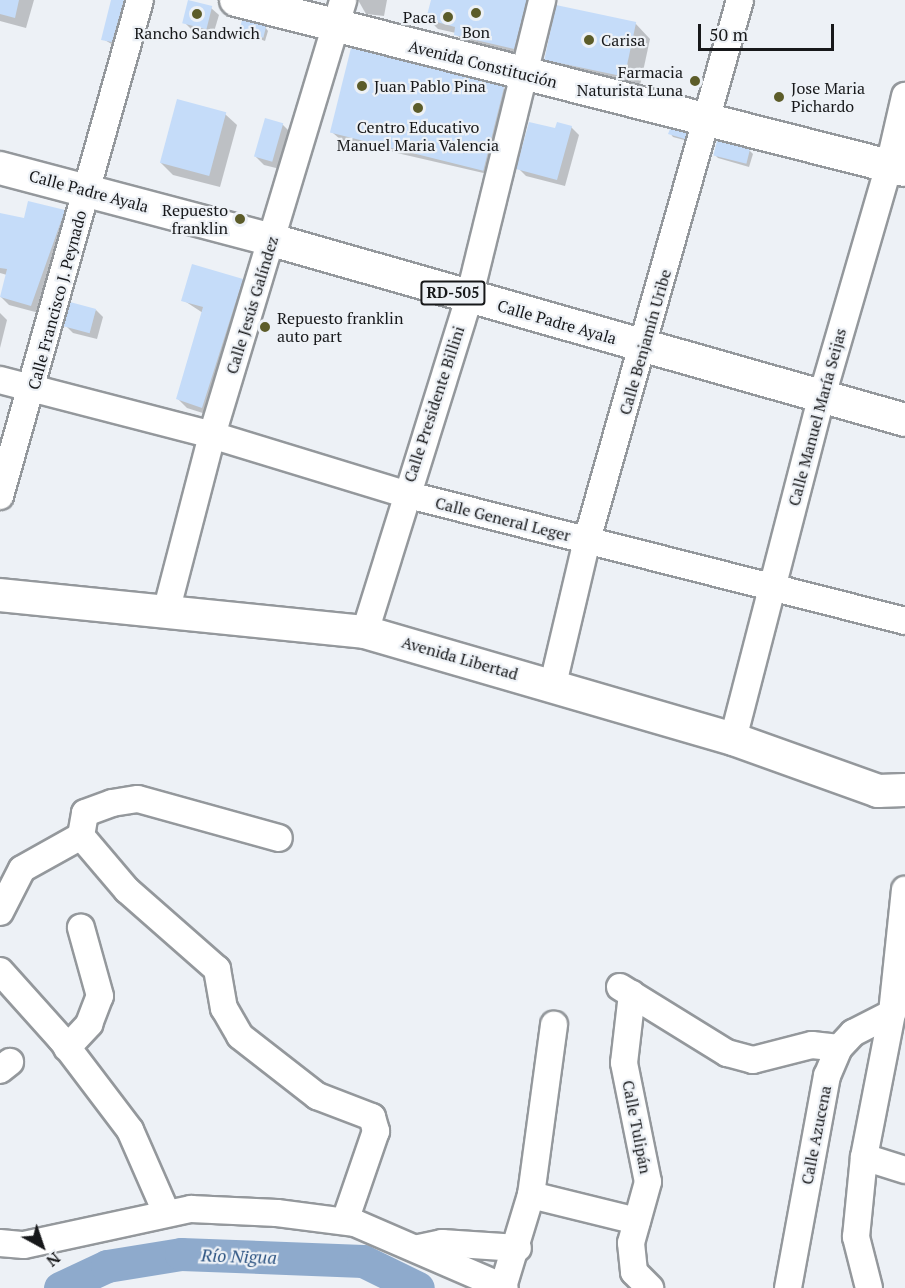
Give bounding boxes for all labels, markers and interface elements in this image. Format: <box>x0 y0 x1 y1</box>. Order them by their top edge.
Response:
marker: Bon <box>469 6 483 20</box>
marker: Rancho Sandwich <box>190 7 204 21</box>
place label: Paca <box>403 7 436 27</box>
marker: Paca <box>441 10 455 24</box>
scale bar <box>701 12 838 50</box>
place label: Bon <box>462 22 490 42</box>
text: 50 m <box>709 22 748 46</box>
place label: Rancho Sandwich <box>134 23 260 43</box>
place label: Carisa <box>601 30 645 50</box>
marker: Carisa <box>582 33 596 47</box>
street label: Avenida Constitución <box>407 36 559 92</box>
place label: Farmacia Naturista Luna <box>577 62 683 100</box>
marker: Farmacia Naturista Luna <box>688 74 702 88</box>
place label: Juan Pablo Pina <box>374 76 486 96</box>
place label: Jose Maria Pichardo <box>791 78 865 116</box>
marker: Juan Pablo Pina <box>355 79 369 93</box>
marker: Jose Maria Pichardo <box>772 90 786 104</box>
marker: Centro Educativo Manuel Maria Valencia <box>411 101 425 115</box>
place label: Centro Educativo Manuel Maria Valencia <box>337 117 499 155</box>
street label: Calle Padre Ayala <box>27 166 151 216</box>
place label: Repuesto franklin <box>162 200 228 238</box>
street label: Calle Francisco J. Peynado <box>24 208 90 392</box>
marker: Repuesto franklin <box>233 212 247 226</box>
street label: Calle Jesús Galíndez <box>222 234 282 376</box>
street label: Calle Benjamín Uribe <box>615 267 675 417</box>
road number: RD-505 <box>420 281 486 305</box>
street label: Calle Padre Ayala <box>495 296 619 348</box>
place label: Repuesto franklin auto part <box>277 308 403 346</box>
marker: Repuesto franklin auto part <box>258 320 272 334</box>
street label: Calle Presidente Billini <box>400 323 468 485</box>
street label: Calle Manuel María Seijas <box>784 326 850 508</box>
street label: Calle General Leger <box>433 493 573 545</box>
street label: Avenida Libertad <box>400 632 520 684</box>
street label: Calle Tulipán <box>619 1079 655 1175</box>
street label: Calle Azucena <box>797 1084 835 1186</box>
north arrow <box>12 1216 72 1276</box>
water label: Río Nigua <box>201 1244 277 1268</box>
text: N <box>42 1247 65 1272</box>

